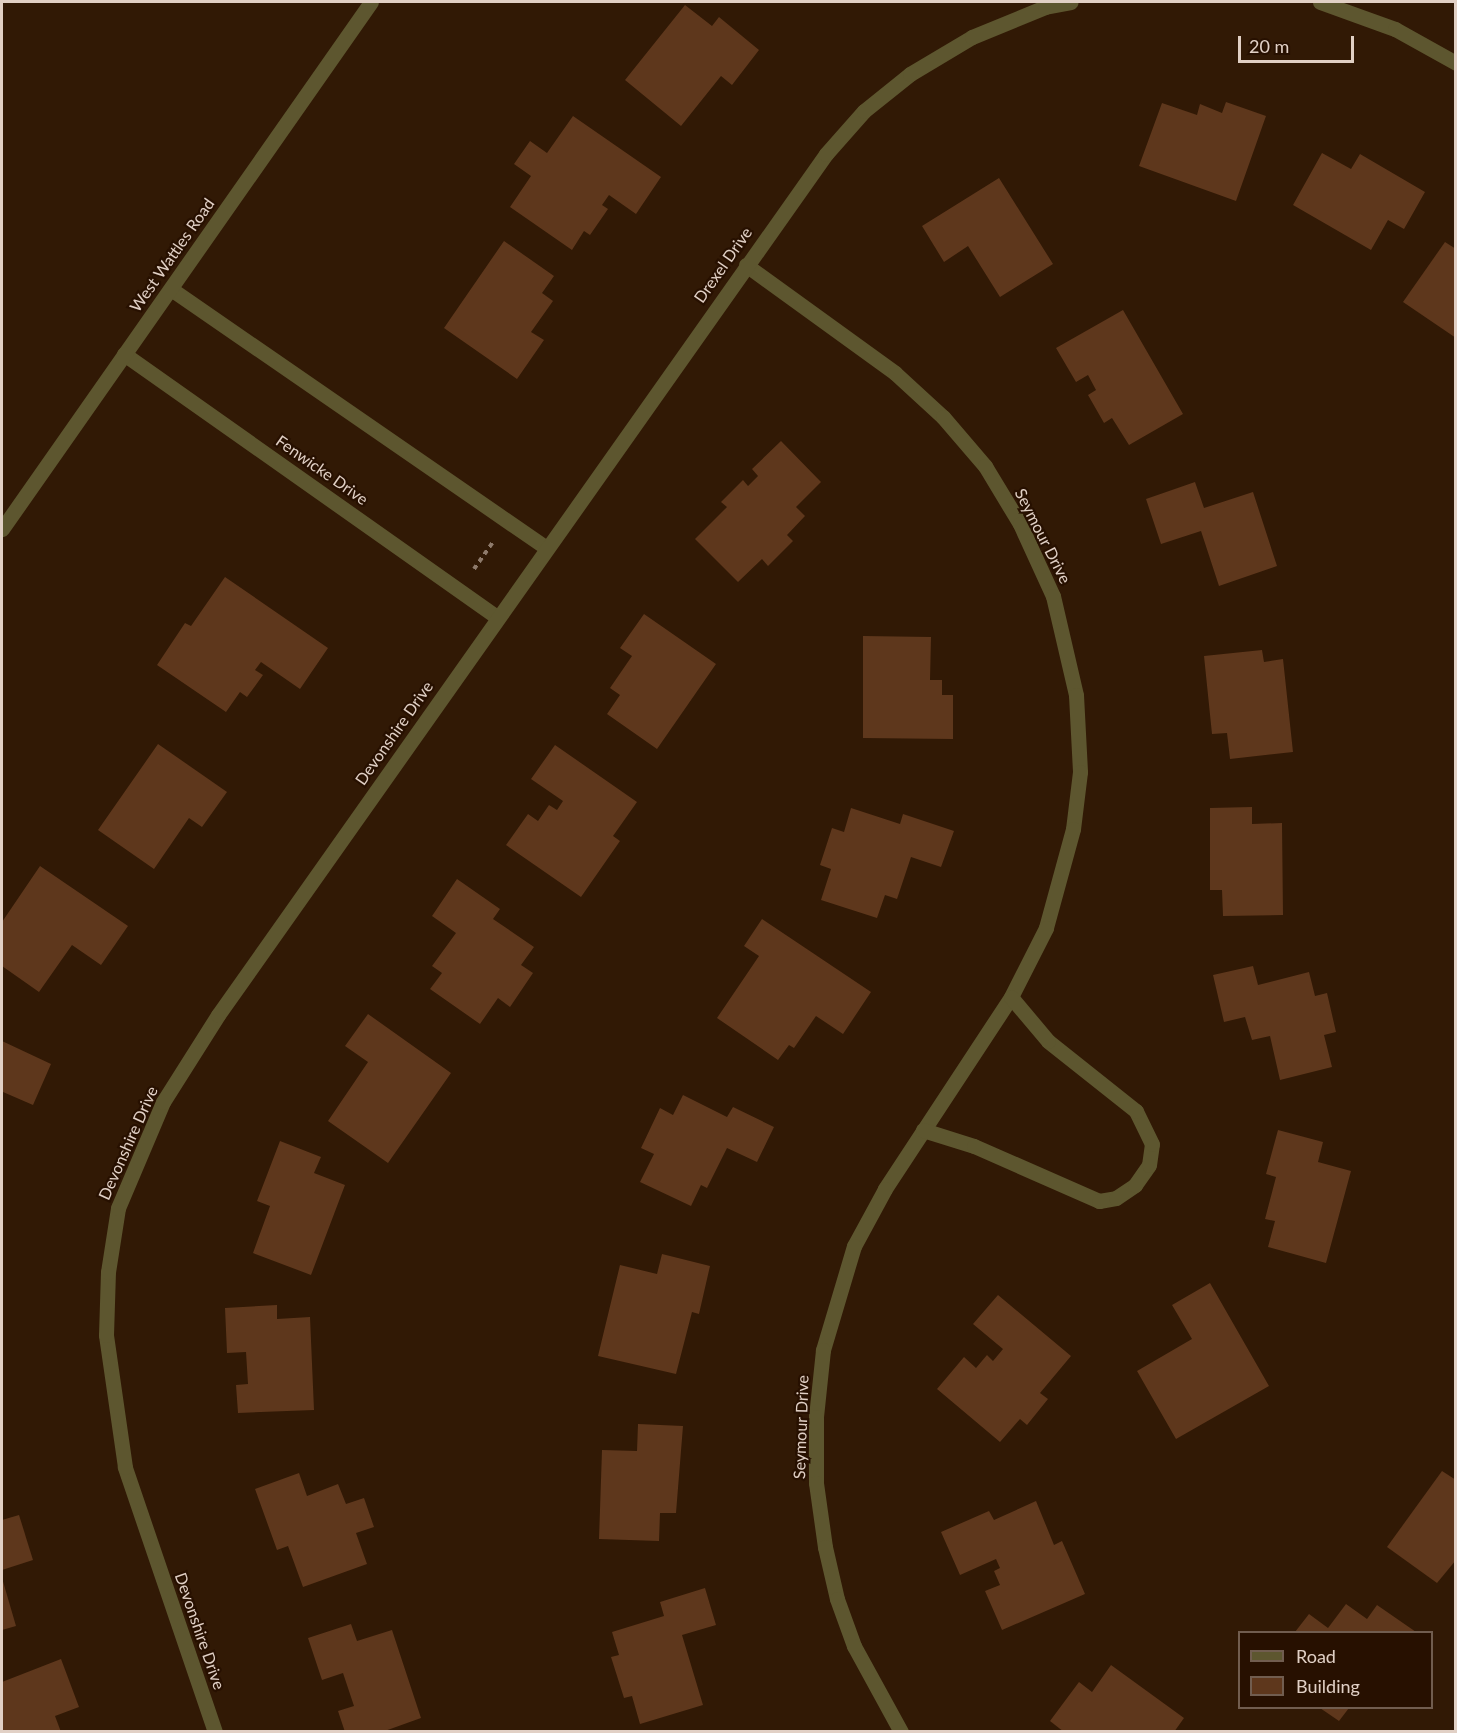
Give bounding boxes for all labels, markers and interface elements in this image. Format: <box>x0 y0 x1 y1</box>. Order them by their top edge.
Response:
scale bar <box>1241 24 1356 62</box>
text: 20 m <box>1249 35 1289 57</box>
street label: West Wattles Road <box>126 195 218 315</box>
street label: Drexel Drive <box>690 223 756 307</box>
street label: Fenwicke Drive <box>272 431 372 509</box>
street label: Seymour Drive <box>1011 485 1075 587</box>
street label: Devonshire Drive <box>351 677 437 789</box>
street label: Devonshire Drive <box>94 1083 162 1203</box>
street label: Seymour Drive <box>790 1375 812 1479</box>
street label: Devonshire Drive <box>171 1570 229 1692</box>
legend <box>1238 1631 1433 1709</box>
text: Road <box>1296 1645 1336 1667</box>
text: Building <box>1296 1675 1360 1697</box>

